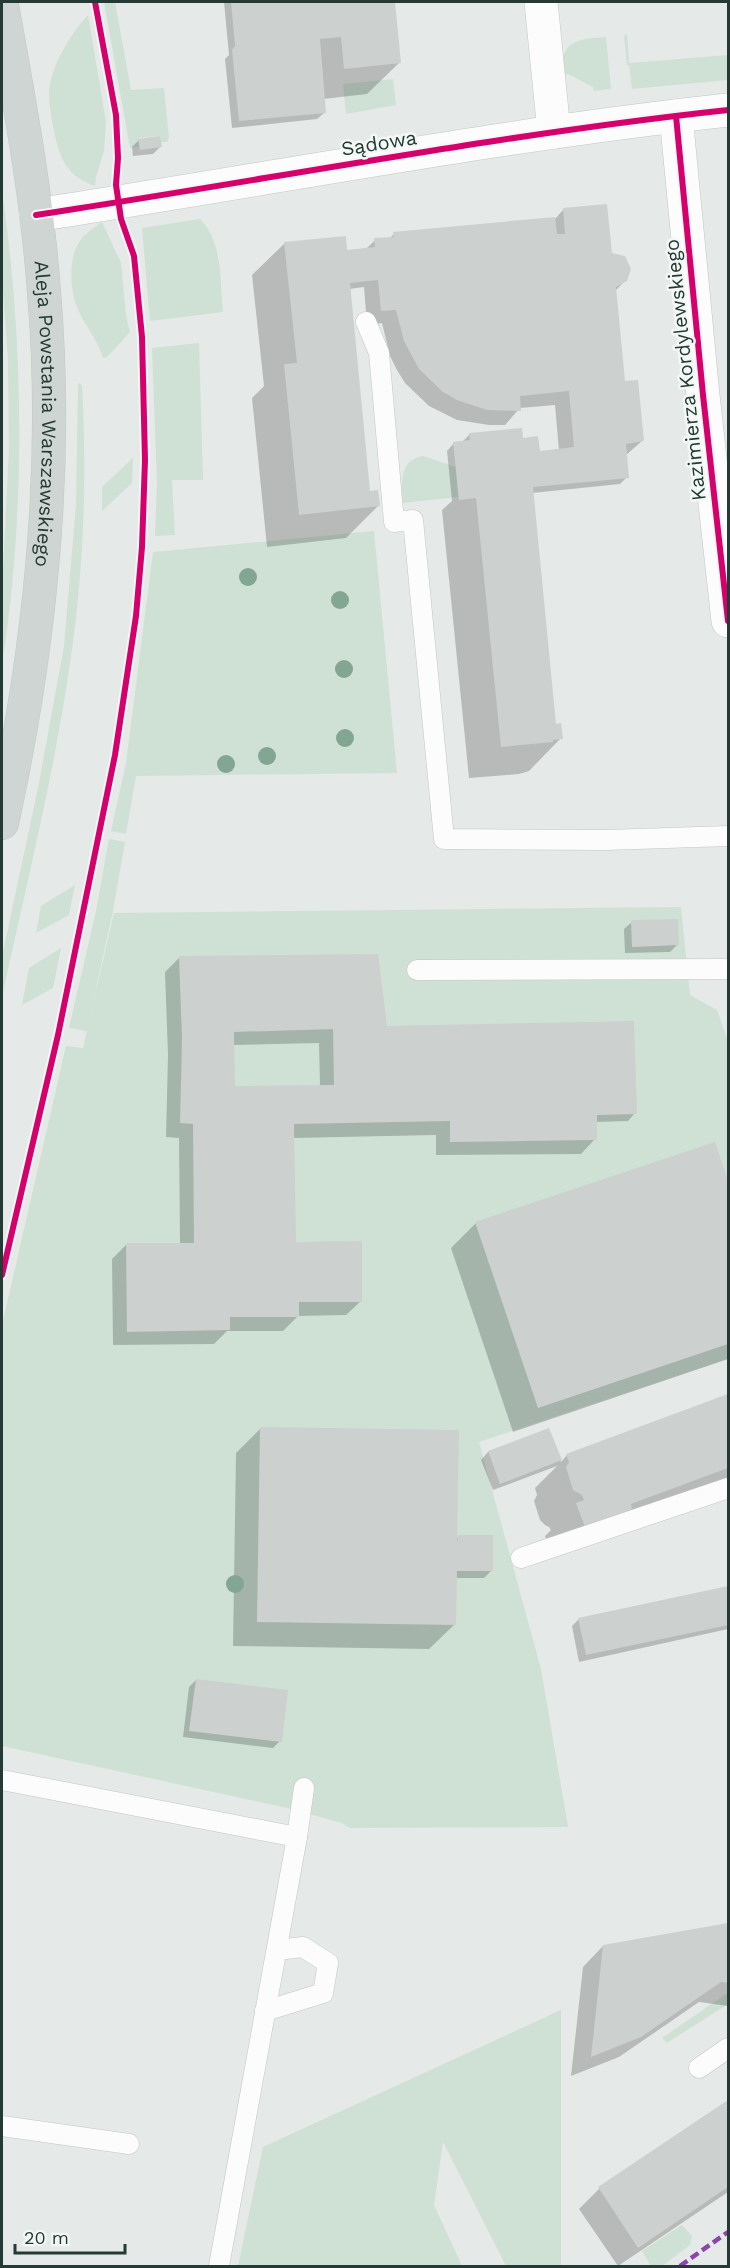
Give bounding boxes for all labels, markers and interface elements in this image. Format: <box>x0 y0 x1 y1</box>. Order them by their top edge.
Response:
street label: Sądowa <box>340 125 418 161</box>
street label: Kazimierza Kordylewskiego <box>659 238 711 502</box>
street label: Aleja Powstania Warszawskiego <box>29 259 61 568</box>
scale bar <box>15 2217 124 2255</box>
text: 20 m <box>24 2227 69 2248</box>

